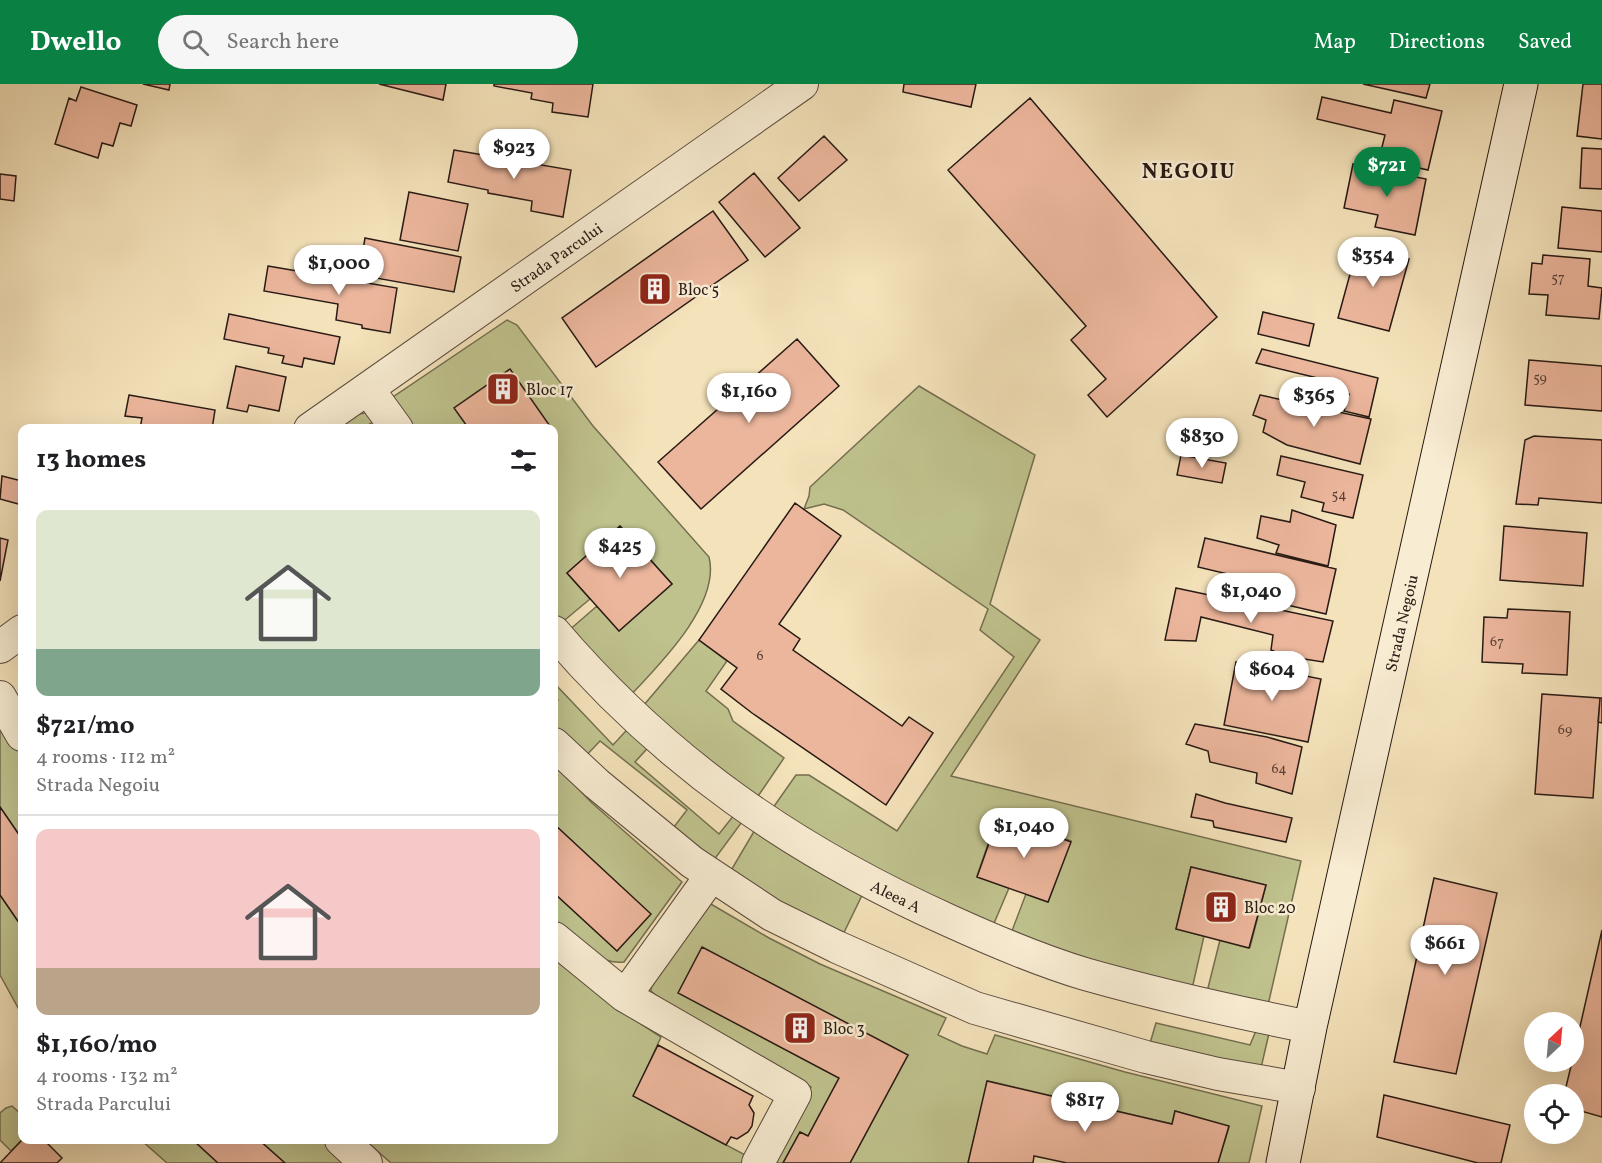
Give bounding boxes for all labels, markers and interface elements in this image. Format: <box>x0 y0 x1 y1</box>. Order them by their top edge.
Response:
search box <box>158 15 578 69</box>
text: Dwello <box>30 23 122 62</box>
icon: search <box>179 26 212 59</box>
text: Search here <box>227 27 339 58</box>
text: Map <box>1314 28 1356 57</box>
text: Directions <box>1389 28 1485 57</box>
text: Saved <box>1518 28 1572 57</box>
pin: $923 <box>478 129 550 180</box>
text: $923 <box>493 134 535 162</box>
pin: $721 <box>1351 147 1423 198</box>
text: $721 <box>1368 152 1406 180</box>
district label: NEGOIU <box>1142 157 1236 188</box>
street label: Strada Parcului <box>507 219 608 299</box>
pin: $354 <box>1337 237 1409 288</box>
text: $354 <box>1351 242 1395 270</box>
pin: $1,000 <box>290 245 388 296</box>
text: $1,000 <box>308 250 370 278</box>
house number: 57 <box>1551 269 1565 288</box>
building icon: Bloc 5 <box>637 271 673 307</box>
place label: Bloc 5 <box>678 280 719 302</box>
house number: 59 <box>1533 369 1547 388</box>
building icon: Bloc 17 <box>485 371 521 407</box>
pin: $1,160 <box>700 373 798 424</box>
pin: $365 <box>1278 377 1350 428</box>
text: $1,160 <box>721 378 777 406</box>
place label: Bloc 17 <box>526 380 574 402</box>
text: $365 <box>1293 382 1335 410</box>
pin: $830 <box>1166 418 1238 469</box>
text: $830 <box>1180 423 1224 451</box>
text: 13 homes <box>36 442 146 478</box>
icon: filters <box>507 444 540 477</box>
house number: 54 <box>1331 486 1347 505</box>
pin: $425 <box>584 528 656 579</box>
text: $425 <box>598 533 642 561</box>
icon: home <box>234 549 342 657</box>
pin: $1,040 <box>1202 573 1300 624</box>
street label: Strada Negoiu <box>1381 573 1425 674</box>
text: $1,040 <box>1221 578 1282 606</box>
house number: 67 <box>1490 633 1504 652</box>
house number: 6 <box>756 647 764 666</box>
pin: $604 <box>1236 651 1308 702</box>
text: $604 <box>1249 656 1295 684</box>
text: $721/mo <box>36 708 135 744</box>
house number: 69 <box>1558 721 1572 740</box>
text: 4 rooms · 112 m² <box>36 744 175 772</box>
house number: 64 <box>1271 760 1287 779</box>
text: Strada Negoiu <box>36 772 160 800</box>
pin: $1,040 <box>975 808 1073 859</box>
text: $1,040 <box>994 813 1055 841</box>
icon: home <box>234 868 342 976</box>
street label: Aleea A <box>866 876 924 919</box>
building icon: Bloc 20 <box>1203 889 1239 925</box>
place label: Bloc 20 <box>1244 898 1296 920</box>
pin: $661 <box>1409 925 1481 976</box>
text: $661 <box>1424 930 1466 958</box>
building icon: Bloc 3 <box>782 1010 818 1046</box>
north arrow <box>1524 1012 1584 1072</box>
map controls <box>1524 1012 1584 1144</box>
place label: Bloc 3 <box>823 1019 865 1041</box>
text: $1,160/mo <box>36 1027 157 1063</box>
text: 4 rooms · 132 m² <box>36 1063 178 1091</box>
pin: $817 <box>1049 1082 1121 1133</box>
button: locate <box>1524 1084 1584 1144</box>
text: $817 <box>1065 1087 1105 1115</box>
text: Strada Parcului <box>36 1091 171 1119</box>

